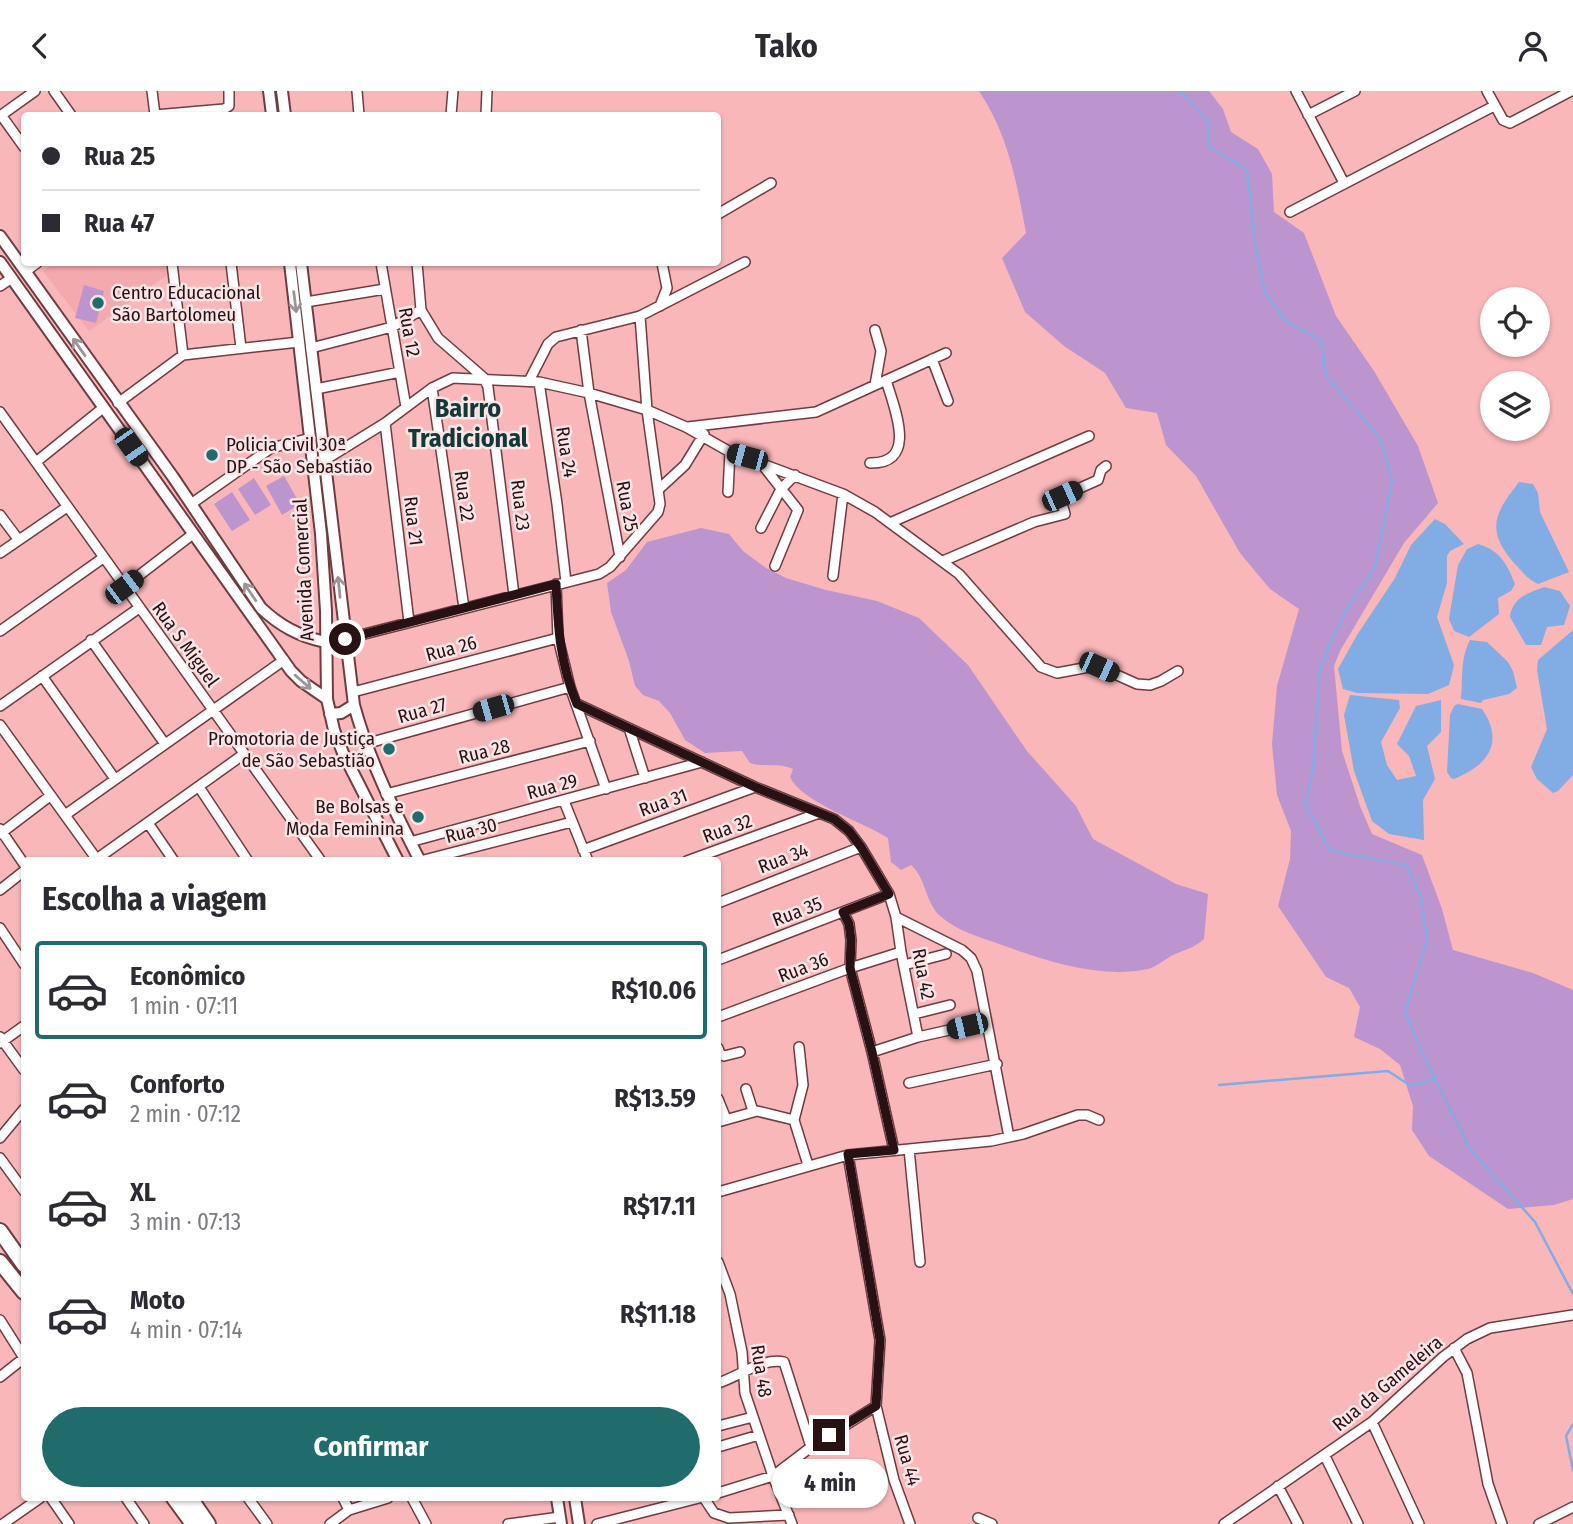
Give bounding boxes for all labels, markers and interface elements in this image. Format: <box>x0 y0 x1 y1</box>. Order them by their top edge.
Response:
icon: back <box>21 27 59 65</box>
text: Tako <box>755 27 818 65</box>
icon: person <box>1514 27 1552 65</box>
text: Rua 25 <box>84 141 155 172</box>
text: Rua 47 <box>84 208 154 239</box>
place label: Centro Educacional São Bartolomeu <box>112 281 260 326</box>
map controls <box>1480 287 1550 441</box>
button: locate <box>1480 287 1550 357</box>
one-way arrow <box>288 290 301 313</box>
marker: Centro Educacional São Bartolomeu <box>90 295 106 311</box>
street label: Rua 12 <box>394 306 425 359</box>
one-way arrow <box>72 338 86 357</box>
button: layers <box>1480 371 1550 441</box>
district label: Bairro Tradicional <box>408 393 529 454</box>
car <box>111 424 152 470</box>
street label: Rua 24 <box>551 425 582 479</box>
place label: Policia Civil 30ª DP - São Sebastião <box>226 433 372 478</box>
car <box>724 441 771 473</box>
marker: Policia Civil 30ª DP - São Sebastião <box>204 447 220 463</box>
street label: Rua 22 <box>450 469 479 523</box>
street label: Rua 23 <box>506 478 535 532</box>
car <box>1039 478 1086 514</box>
street label: Rua 25 <box>611 479 644 533</box>
street label: Rua 21 <box>399 495 428 547</box>
street label: Avenida Comercial <box>288 498 319 642</box>
car <box>101 566 148 608</box>
one-way arrow <box>332 576 345 599</box>
one-way arrow <box>243 583 257 602</box>
street label: Rua S Miguel <box>147 597 224 691</box>
route start <box>329 623 361 655</box>
street label: Rua 26 <box>423 631 479 666</box>
car <box>1076 649 1123 685</box>
one-way arrow <box>294 674 312 690</box>
street label: Rua 27 <box>395 692 450 728</box>
car <box>470 692 517 724</box>
place label: Promotoria de Justiça de São Sebastião <box>208 727 375 772</box>
street label: Rua 28 <box>456 734 512 769</box>
marker: Promotoria de Justiça de São Sebastião <box>381 741 397 757</box>
street label: Rua 29 <box>524 769 580 804</box>
street label: Rua 31 <box>636 783 690 822</box>
place label: Be Bolsas e Moda Feminina <box>286 795 404 840</box>
marker: Be Bolsas e Moda Feminina <box>410 809 426 825</box>
street label: Rua 32 <box>699 809 755 848</box>
street label: Rua 30 <box>443 813 499 848</box>
street label: Rua 34 <box>755 838 811 878</box>
text: Escolha a viagem <box>42 880 267 918</box>
street label: Rua 35 <box>769 892 825 931</box>
street label: Rua 36 <box>775 947 832 988</box>
street label: Rua 42 <box>907 947 940 1002</box>
icon: car <box>46 959 109 1022</box>
text: Econômico <box>130 961 245 992</box>
text: R$10.06 <box>611 975 696 1006</box>
text: 1 min · 07:11 <box>130 992 238 1020</box>
car <box>945 1011 990 1041</box>
icon: car <box>46 1067 109 1130</box>
text: Conforto <box>130 1069 225 1100</box>
text: R$13.59 <box>614 1083 696 1114</box>
text: 2 min · 07:12 <box>130 1100 241 1128</box>
icon: car <box>46 1175 109 1238</box>
text: XL <box>130 1177 156 1208</box>
text: R$17.11 <box>623 1191 696 1222</box>
text: 3 min · 07:13 <box>130 1208 241 1236</box>
icon: car <box>46 1283 109 1346</box>
text: Moto <box>130 1285 185 1316</box>
text: R$11.18 <box>620 1299 696 1330</box>
text: 4 min · 07:14 <box>130 1316 243 1344</box>
street label: Rua da Gameleira <box>1328 1331 1447 1436</box>
street label: Rua 48 <box>746 1343 777 1399</box>
button: Confirmar <box>42 1407 700 1487</box>
route end <box>813 1419 845 1451</box>
street label: Rua 44 <box>889 1432 926 1489</box>
callout: 4 min <box>771 1459 887 1509</box>
text: 4 min <box>804 1469 856 1497</box>

